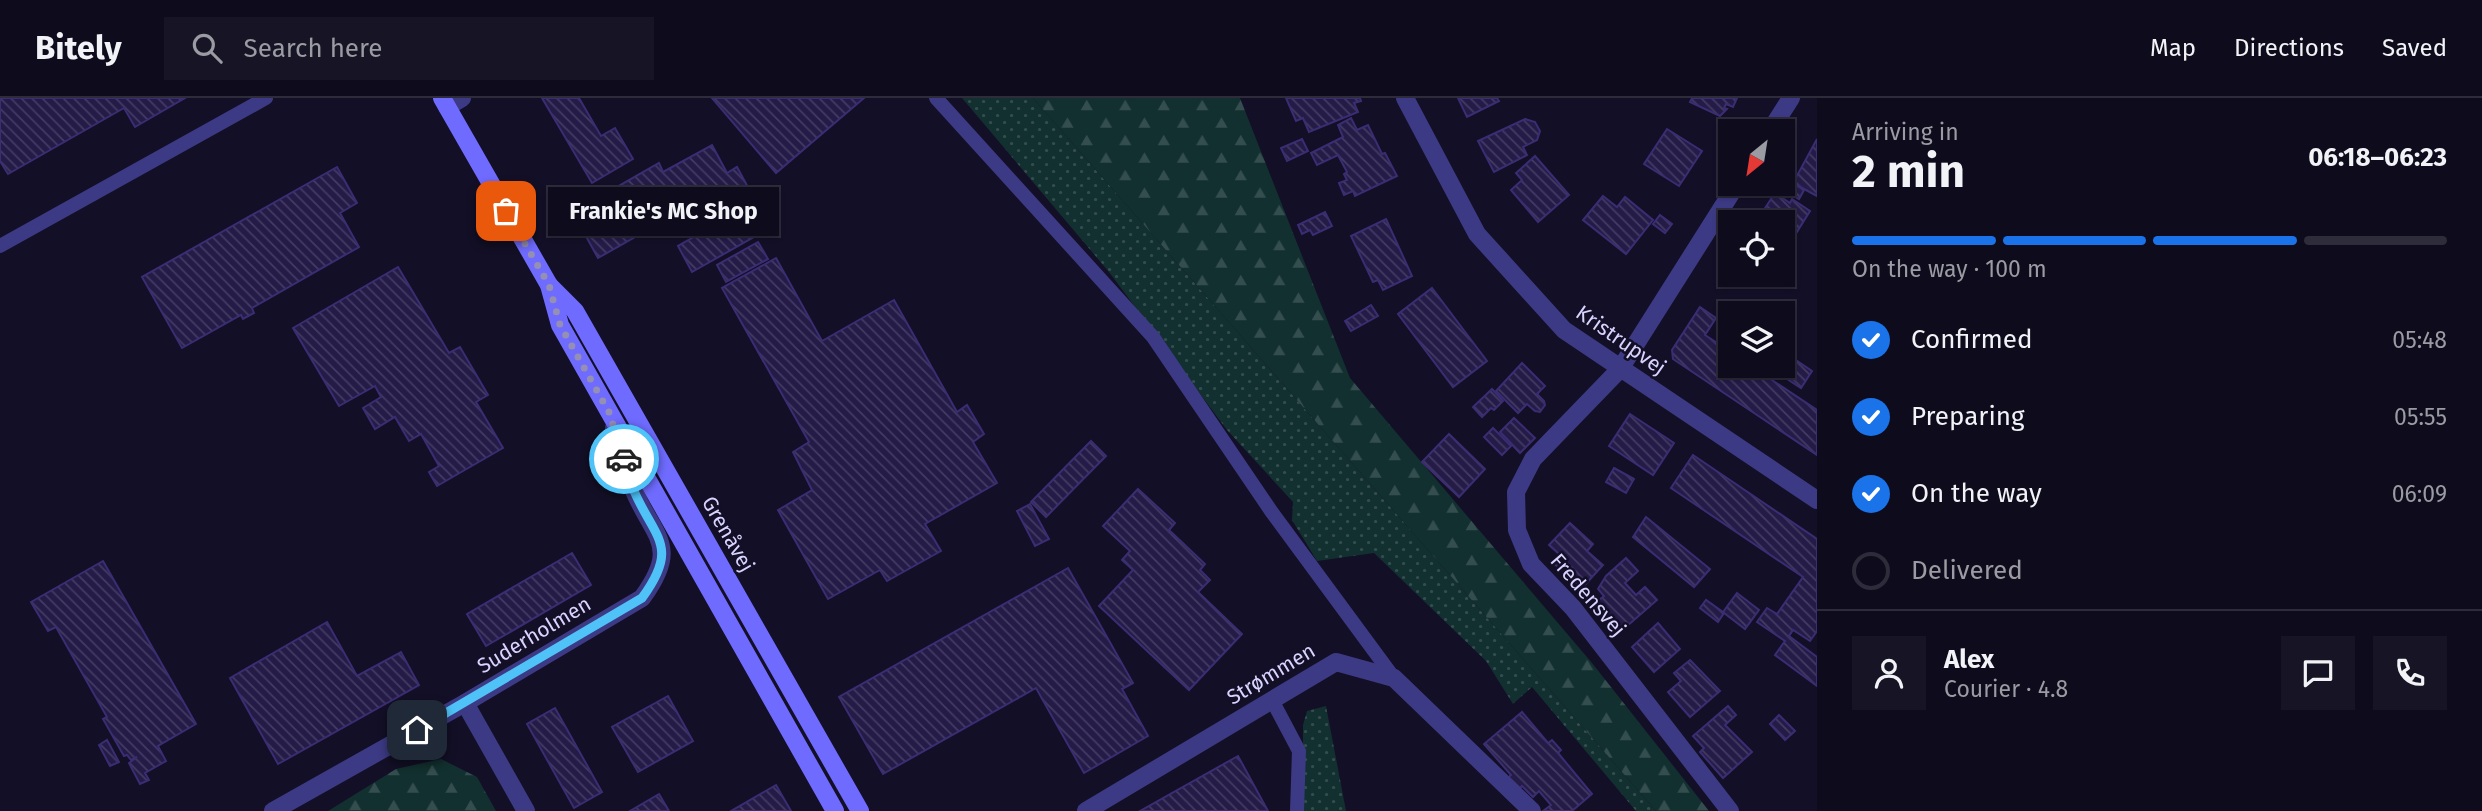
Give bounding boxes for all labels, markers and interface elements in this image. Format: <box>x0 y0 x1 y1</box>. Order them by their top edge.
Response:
search box <box>164 17 654 80</box>
text: Bitely <box>35 28 122 68</box>
icon: search <box>188 29 226 67</box>
text: Search here <box>244 33 382 64</box>
text: Map <box>2150 34 2196 62</box>
text: Directions <box>2234 34 2344 62</box>
text: Saved <box>2382 34 2447 62</box>
text: Arriving in <box>1852 118 1959 146</box>
north arrow <box>1718 119 1796 196</box>
map controls <box>1718 119 1795 378</box>
text: 06:18–06:23 <box>2308 142 2447 173</box>
text: 2 min <box>1852 144 1965 199</box>
pin <box>476 181 536 241</box>
callout: Frankie's MC Shop <box>548 186 779 236</box>
icon: bag <box>487 192 525 230</box>
text: Frankie's MC Shop <box>569 197 758 225</box>
button: locate <box>1718 210 1795 287</box>
text: On the way · 100 m <box>1852 255 2047 283</box>
street label: Kristrupvej <box>1571 300 1671 380</box>
button: layers <box>1718 301 1795 378</box>
icon: check <box>1852 321 1890 359</box>
text: Confirmed <box>1911 324 2032 355</box>
text: 05:48 <box>2392 326 2447 354</box>
icon: check <box>1852 398 1890 436</box>
text: Preparing <box>1911 401 2024 432</box>
text: 05:55 <box>2394 403 2447 431</box>
courier <box>589 424 659 494</box>
icon: car <box>605 440 643 478</box>
icon: check <box>1852 475 1890 513</box>
text: On the way <box>1911 478 2042 509</box>
text: 06:09 <box>2392 480 2447 508</box>
street label: Grenåvej <box>696 491 760 577</box>
street label: Fredensvej <box>1545 548 1631 642</box>
text: Delivered <box>1911 555 2023 586</box>
street label: Suderholmen <box>472 591 596 679</box>
button: person <box>1852 636 1926 710</box>
button: chat <box>2281 636 2355 710</box>
button: phone <box>2373 636 2447 710</box>
street label: Strømmen <box>1222 637 1320 711</box>
text: Alex <box>1944 644 1994 675</box>
text: Courier · 4.8 <box>1944 675 2068 703</box>
pin <box>387 700 447 760</box>
icon: home <box>398 711 436 749</box>

